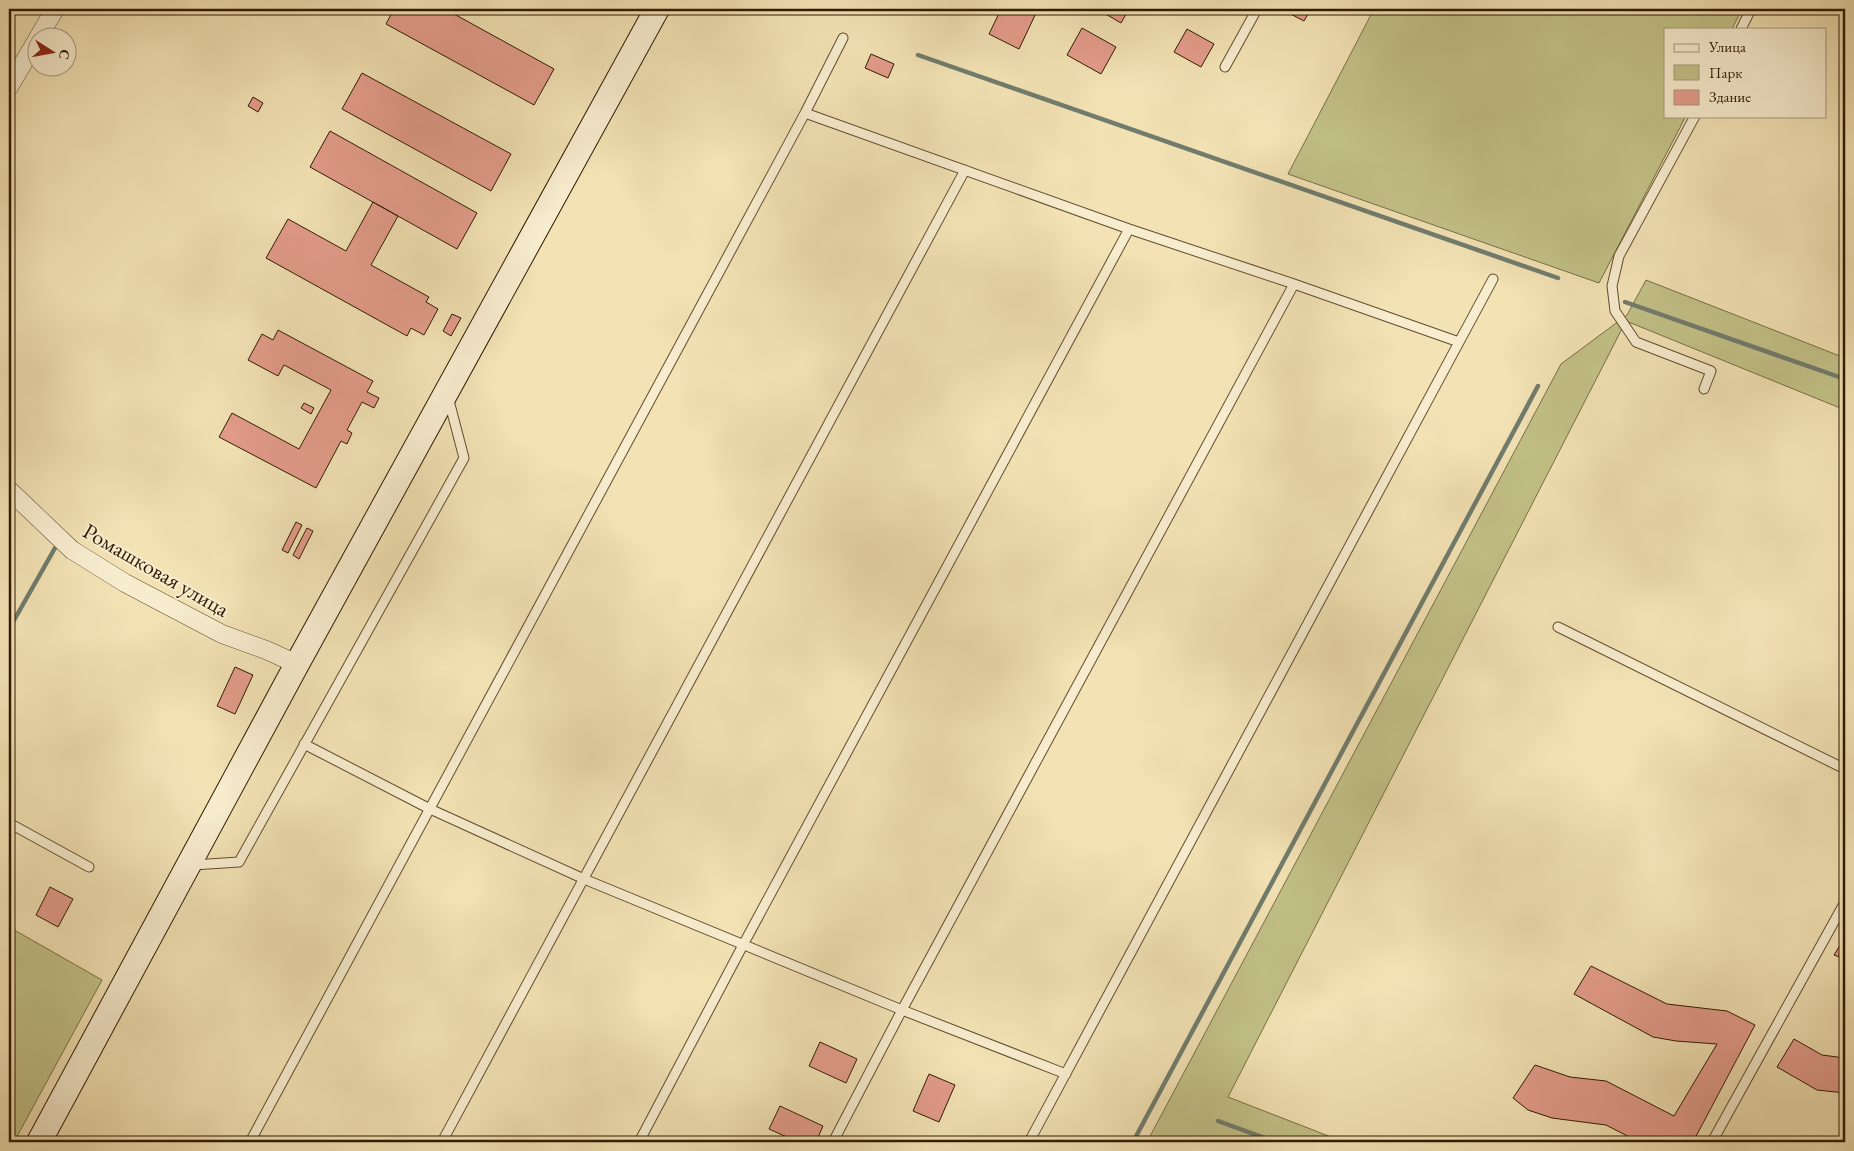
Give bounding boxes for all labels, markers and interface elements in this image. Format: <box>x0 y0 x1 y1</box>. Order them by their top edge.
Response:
north arrow <box>28 28 78 78</box>
legend <box>1664 28 1826 118</box>
text: Улица <box>1708 37 1746 56</box>
text: С <box>55 48 75 61</box>
text: Парк <box>1709 63 1742 82</box>
text: Здание <box>1709 87 1751 106</box>
street label: Ромашковая улица <box>78 516 235 624</box>

